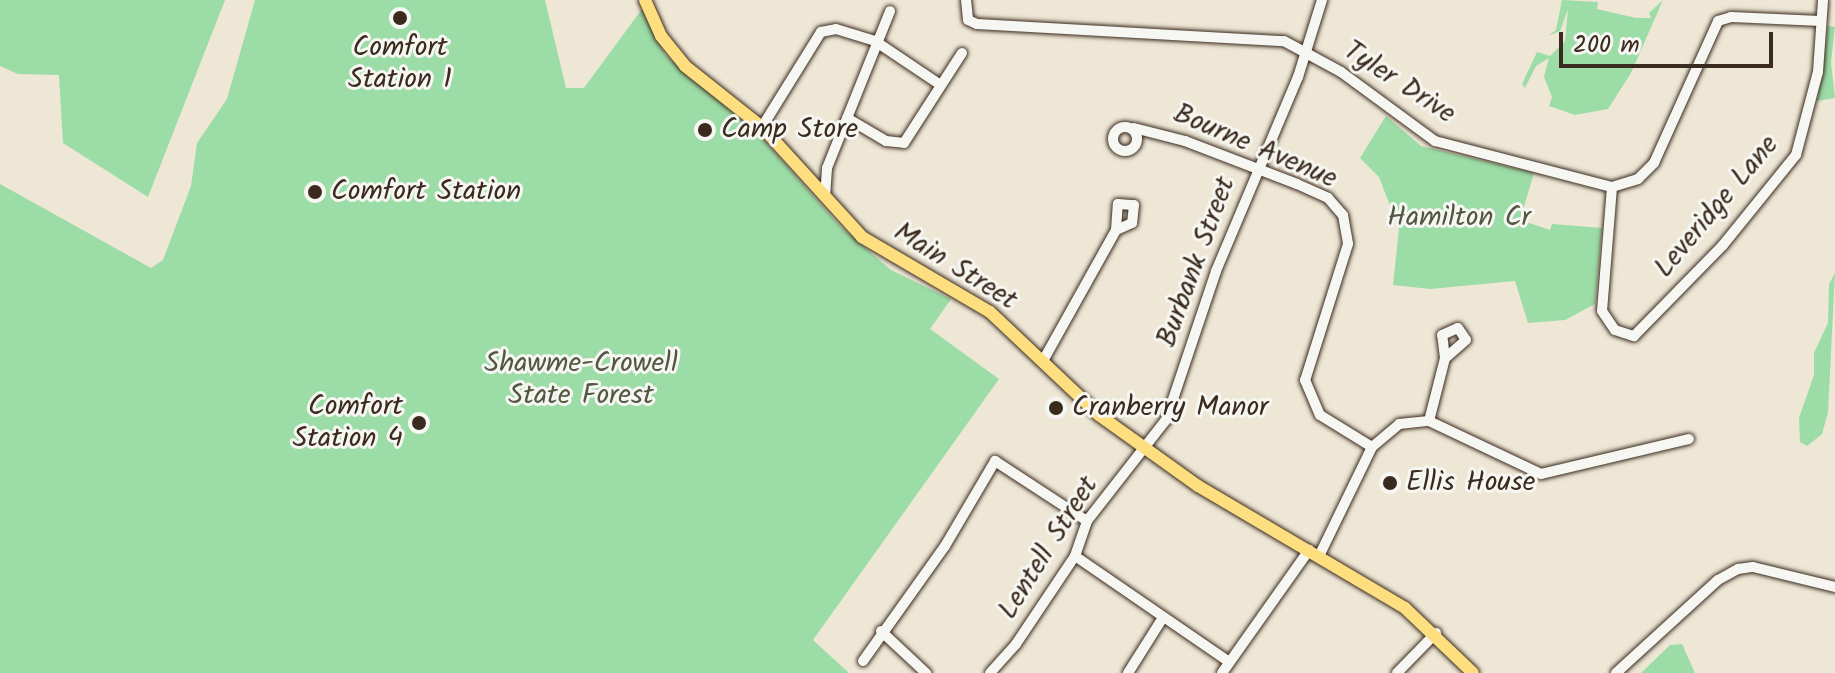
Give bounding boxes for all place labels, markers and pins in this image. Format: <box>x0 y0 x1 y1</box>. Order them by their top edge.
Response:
marker: Comfort Station 1 <box>391 9 409 27</box>
place label: Comfort Station 1 <box>348 31 452 97</box>
place label: Camp Store <box>721 113 858 147</box>
marker: Camp Store <box>696 121 714 139</box>
place label: Comfort Station <box>331 175 521 209</box>
marker: Comfort Station <box>306 183 324 201</box>
place label: Comfort Station 4 <box>292 390 403 456</box>
place label: Cranberry Manor <box>1072 391 1268 425</box>
marker: Cranberry Manor <box>1047 399 1065 417</box>
marker: Comfort Station 4 <box>410 414 428 432</box>
place label: Ellis House <box>1406 466 1535 500</box>
marker: Ellis House <box>1381 474 1399 492</box>

